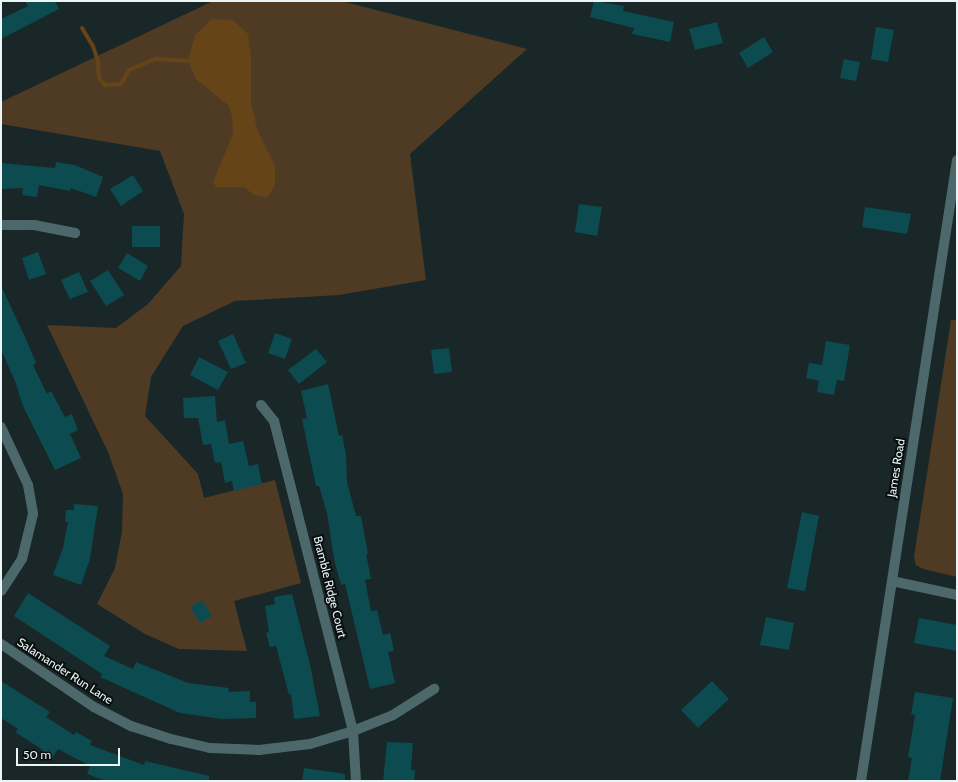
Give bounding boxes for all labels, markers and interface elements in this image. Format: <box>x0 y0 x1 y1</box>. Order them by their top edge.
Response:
street label: James Road <box>884 438 908 498</box>
street label: Bramble Ridge Court <box>310 535 350 639</box>
street label: Salamander Run Lane <box>15 635 115 707</box>
scale bar <box>18 740 122 766</box>
text: 50 m <box>23 747 51 762</box>

